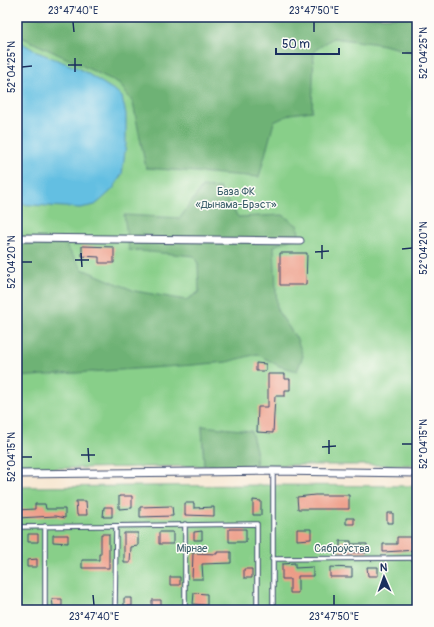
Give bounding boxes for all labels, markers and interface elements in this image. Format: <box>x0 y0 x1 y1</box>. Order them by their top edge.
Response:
text: 23°47'40"E <box>48 5 98 17</box>
text: 23°47'50"E <box>289 5 339 17</box>
text: 52°04'25"N <box>418 27 430 79</box>
scale bar <box>276 30 339 56</box>
text: 50 m <box>282 37 310 52</box>
text: 52°04'25"N <box>6 41 18 93</box>
park label: База ФК «Дынама-Брэст» <box>196 185 277 211</box>
text: 52°04'20"N <box>418 221 430 275</box>
text: 52°04'20"N <box>6 235 18 289</box>
text: 52°04'15"N <box>418 419 430 469</box>
text: 52°04'15"N <box>6 432 18 482</box>
park label: Мірнае <box>176 542 208 555</box>
park label: Сяброўства <box>314 542 370 555</box>
north arrow <box>364 557 404 597</box>
text: N <box>380 561 388 574</box>
text: 23°47'40"E <box>69 611 119 623</box>
text: 23°47'50"E <box>309 611 359 623</box>

